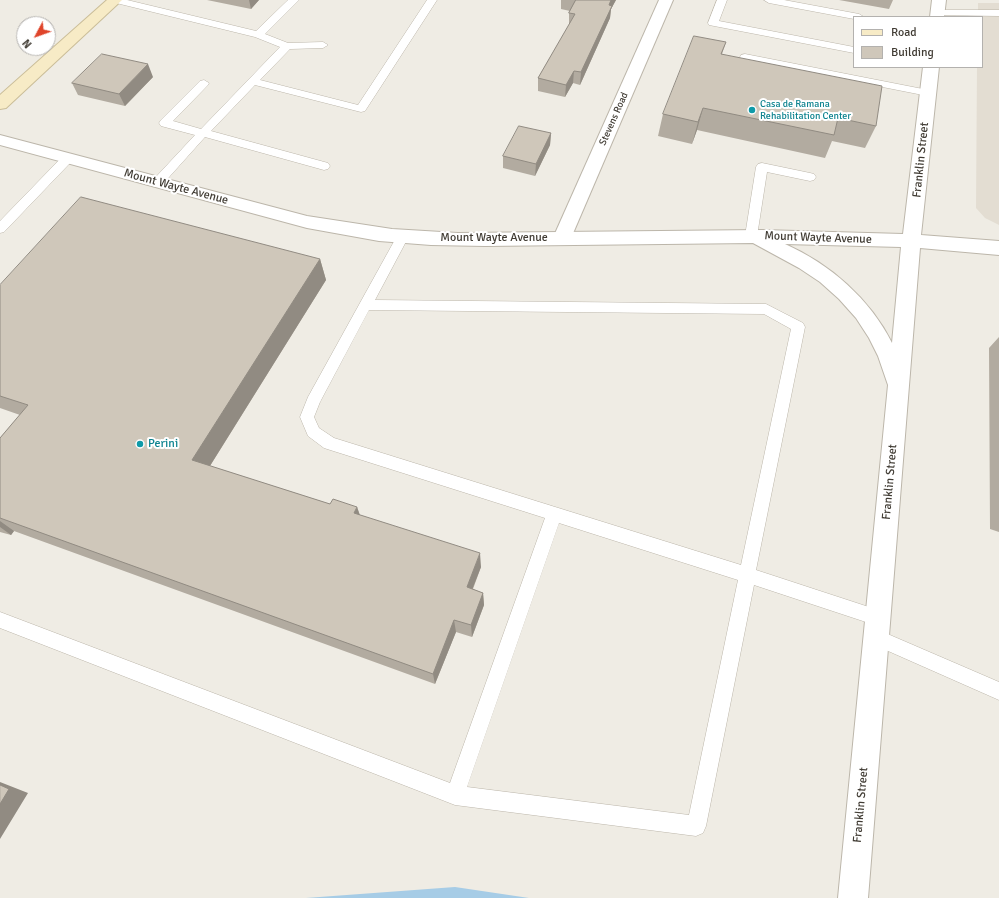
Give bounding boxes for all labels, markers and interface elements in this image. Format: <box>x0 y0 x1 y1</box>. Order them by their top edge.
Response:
north arrow <box>16 16 56 56</box>
legend <box>853 16 983 68</box>
text: Road <box>891 25 917 40</box>
text: N <box>20 36 35 51</box>
text: Building <box>891 45 934 60</box>
street label: Stevens Road <box>597 91 631 147</box>
place label: Casa de Ramana Rehabilitation Center <box>760 98 851 122</box>
marker: Casa de Ramana Rehabilitation Center <box>747 105 757 115</box>
street label: Franklin Street <box>910 121 932 199</box>
street label: Mount Wayte Avenue <box>122 166 230 208</box>
street label: Mount Wayte Avenue <box>764 229 872 247</box>
street label: Mount Wayte Avenue <box>440 231 548 245</box>
place label: Perini <box>148 437 178 451</box>
marker: Perini <box>135 439 145 449</box>
street label: Franklin Street <box>880 444 900 520</box>
street label: Franklin Street <box>851 767 871 843</box>

